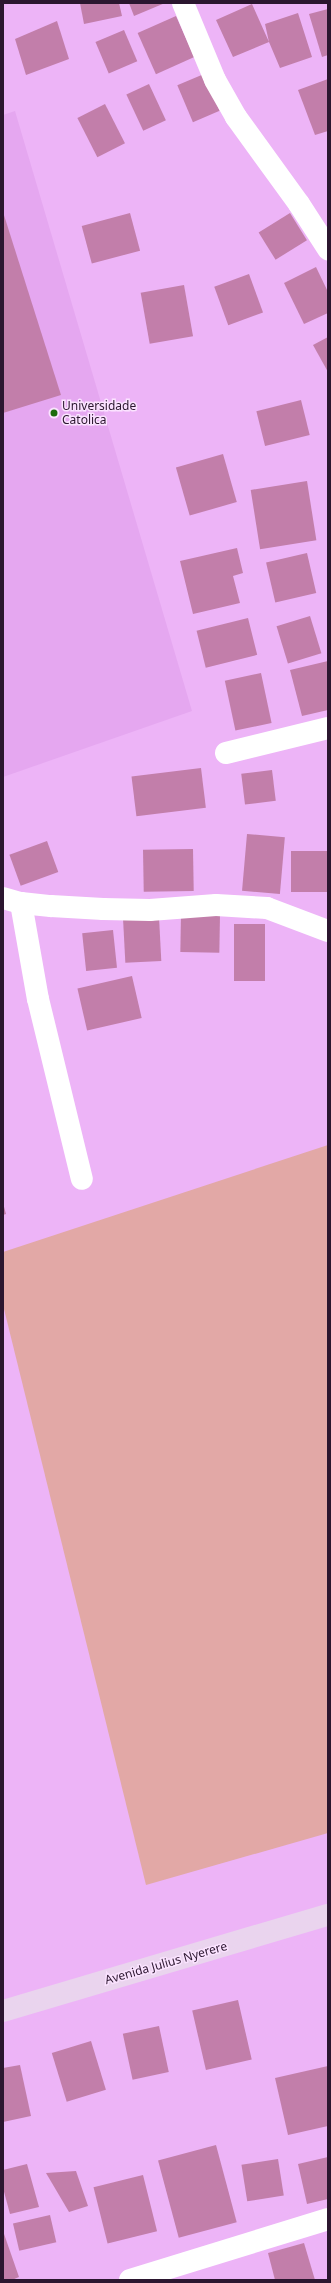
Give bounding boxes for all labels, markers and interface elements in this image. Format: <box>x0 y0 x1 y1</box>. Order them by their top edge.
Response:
place label: Universidade Catolica <box>62 399 136 427</box>
marker: Universidade Catolica <box>49 408 59 418</box>
street label: Avenida Julius Nyerere <box>103 1939 229 1987</box>

